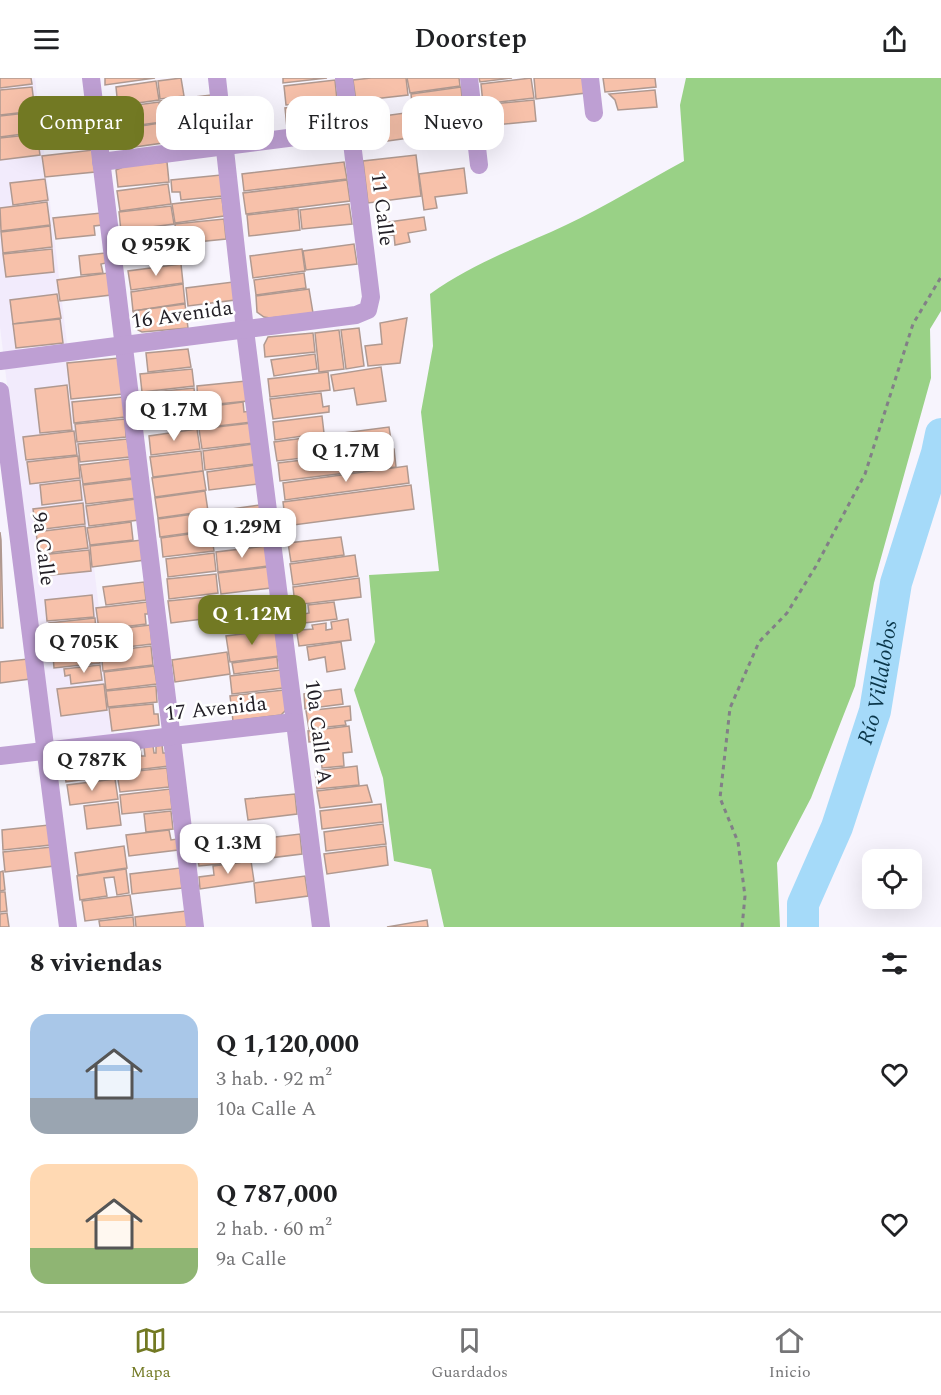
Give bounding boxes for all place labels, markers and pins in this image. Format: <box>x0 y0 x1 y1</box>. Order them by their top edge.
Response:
pin: Q 959K <box>107 226 205 277</box>
pin: Q 1.7M <box>125 391 223 442</box>
pin: Q 1.7M <box>297 432 395 483</box>
pin: Q 1.29M <box>187 508 297 559</box>
pin: Q 1.12M <box>197 595 307 646</box>
pin: Q 705K <box>35 623 133 674</box>
pin: Q 787K <box>43 741 141 792</box>
pin: Q 1.3M <box>179 824 277 875</box>

